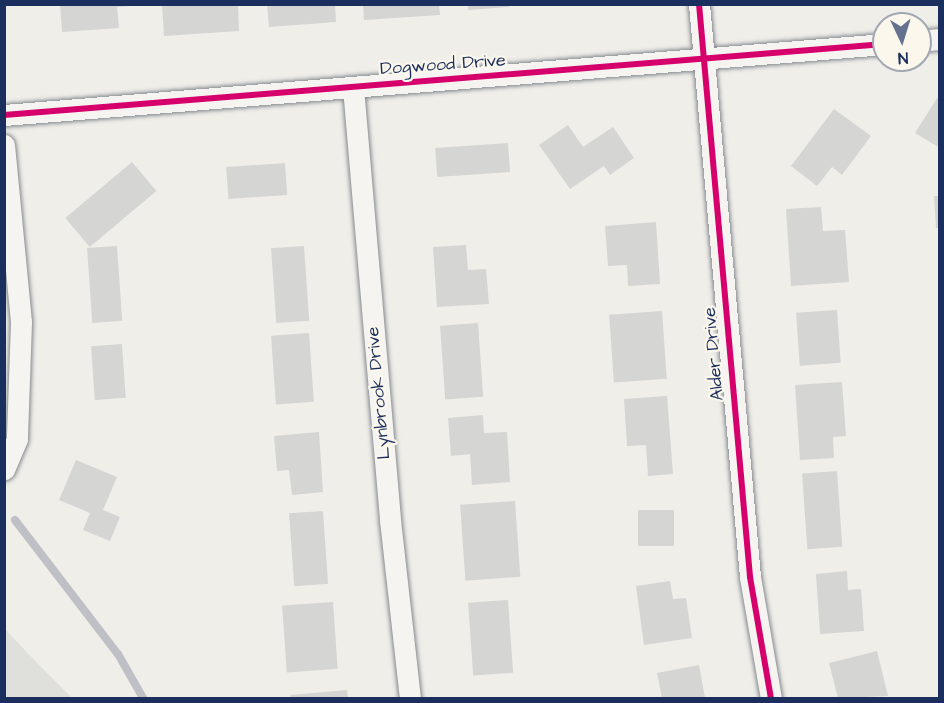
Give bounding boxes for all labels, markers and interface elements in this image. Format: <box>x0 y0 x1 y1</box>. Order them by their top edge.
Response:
north arrow <box>872 12 932 72</box>
text: N <box>897 47 909 69</box>
street label: Dogwood Drive <box>380 50 506 80</box>
street label: Alder Drive <box>699 306 729 402</box>
street label: Lynbrook Drive <box>362 326 396 460</box>

